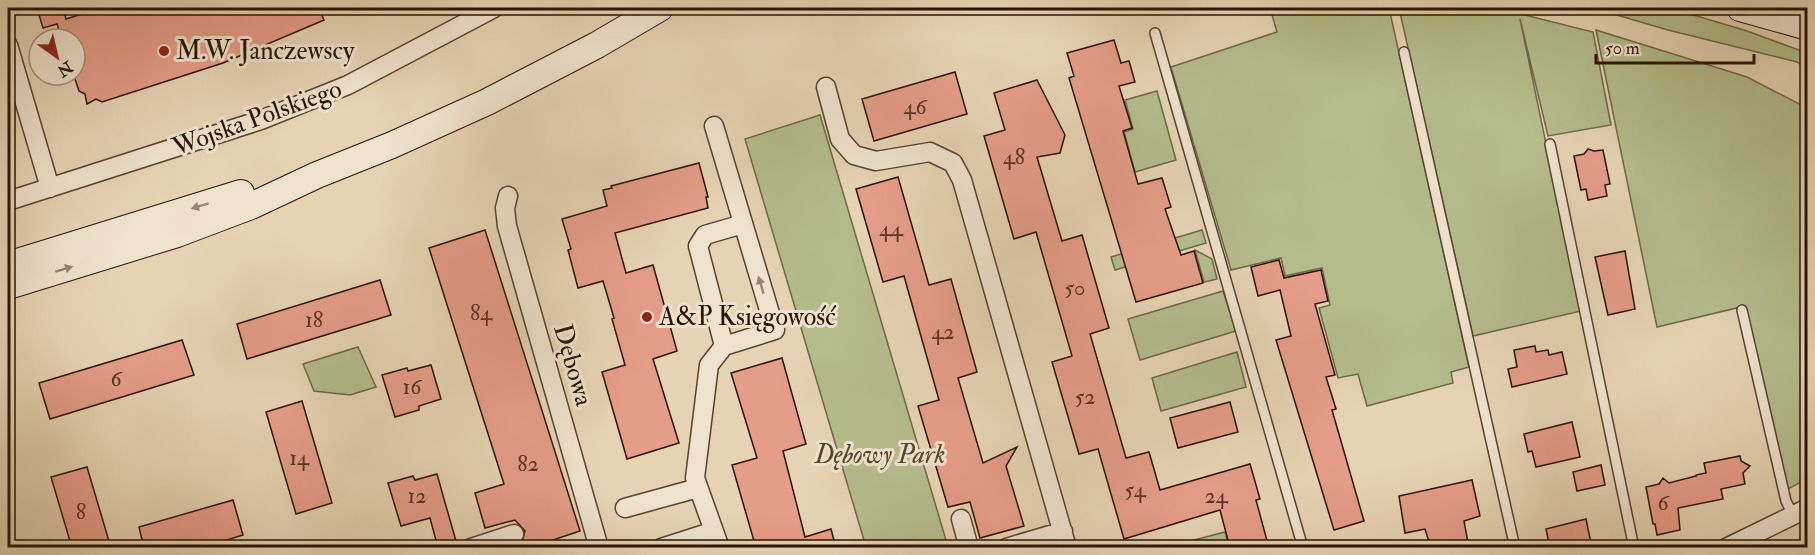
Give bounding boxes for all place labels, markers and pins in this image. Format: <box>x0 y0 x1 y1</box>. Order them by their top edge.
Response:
place label: M.W. Janczewscy <box>176 35 355 67</box>
marker: M.W. Janczewscy <box>157 44 171 58</box>
place label: A&P Księgowość <box>658 301 836 333</box>
marker: A&P Księgowość <box>640 310 654 324</box>

